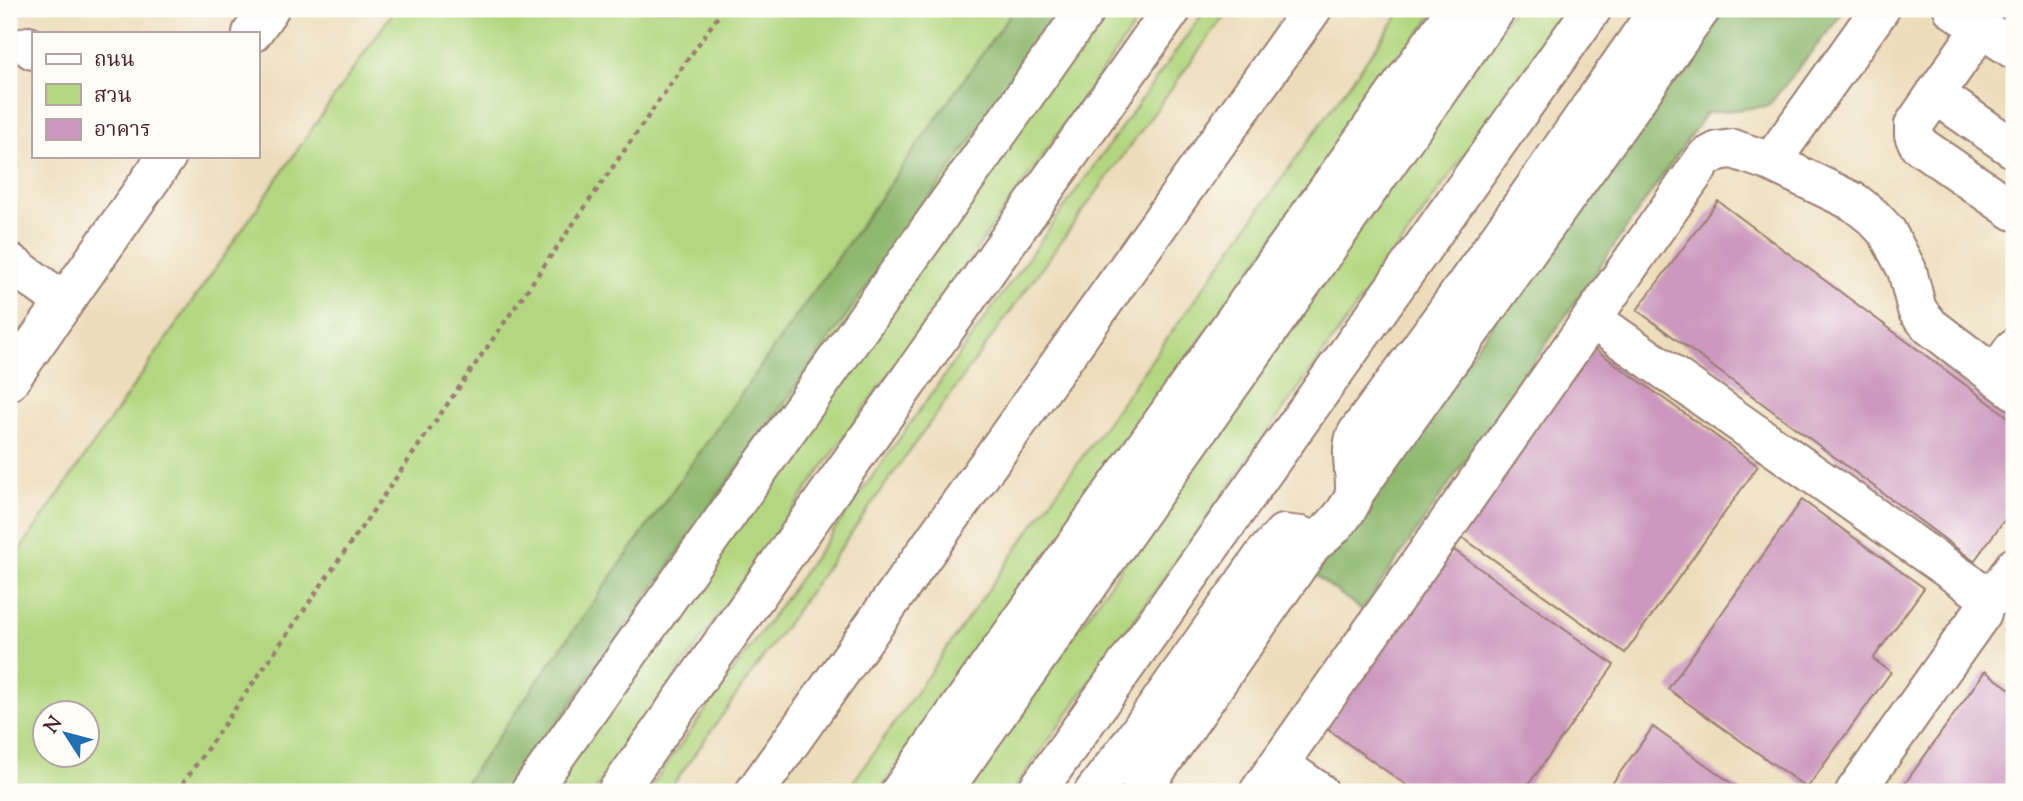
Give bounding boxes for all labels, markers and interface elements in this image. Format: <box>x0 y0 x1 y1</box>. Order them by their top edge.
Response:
legend <box>32 32 259 158</box>
text: ถนน <box>94 46 135 76</box>
text: สวน <box>94 82 132 112</box>
text: อาคาร <box>94 116 151 146</box>
north arrow <box>32 700 102 770</box>
text: N <box>39 711 70 740</box>

